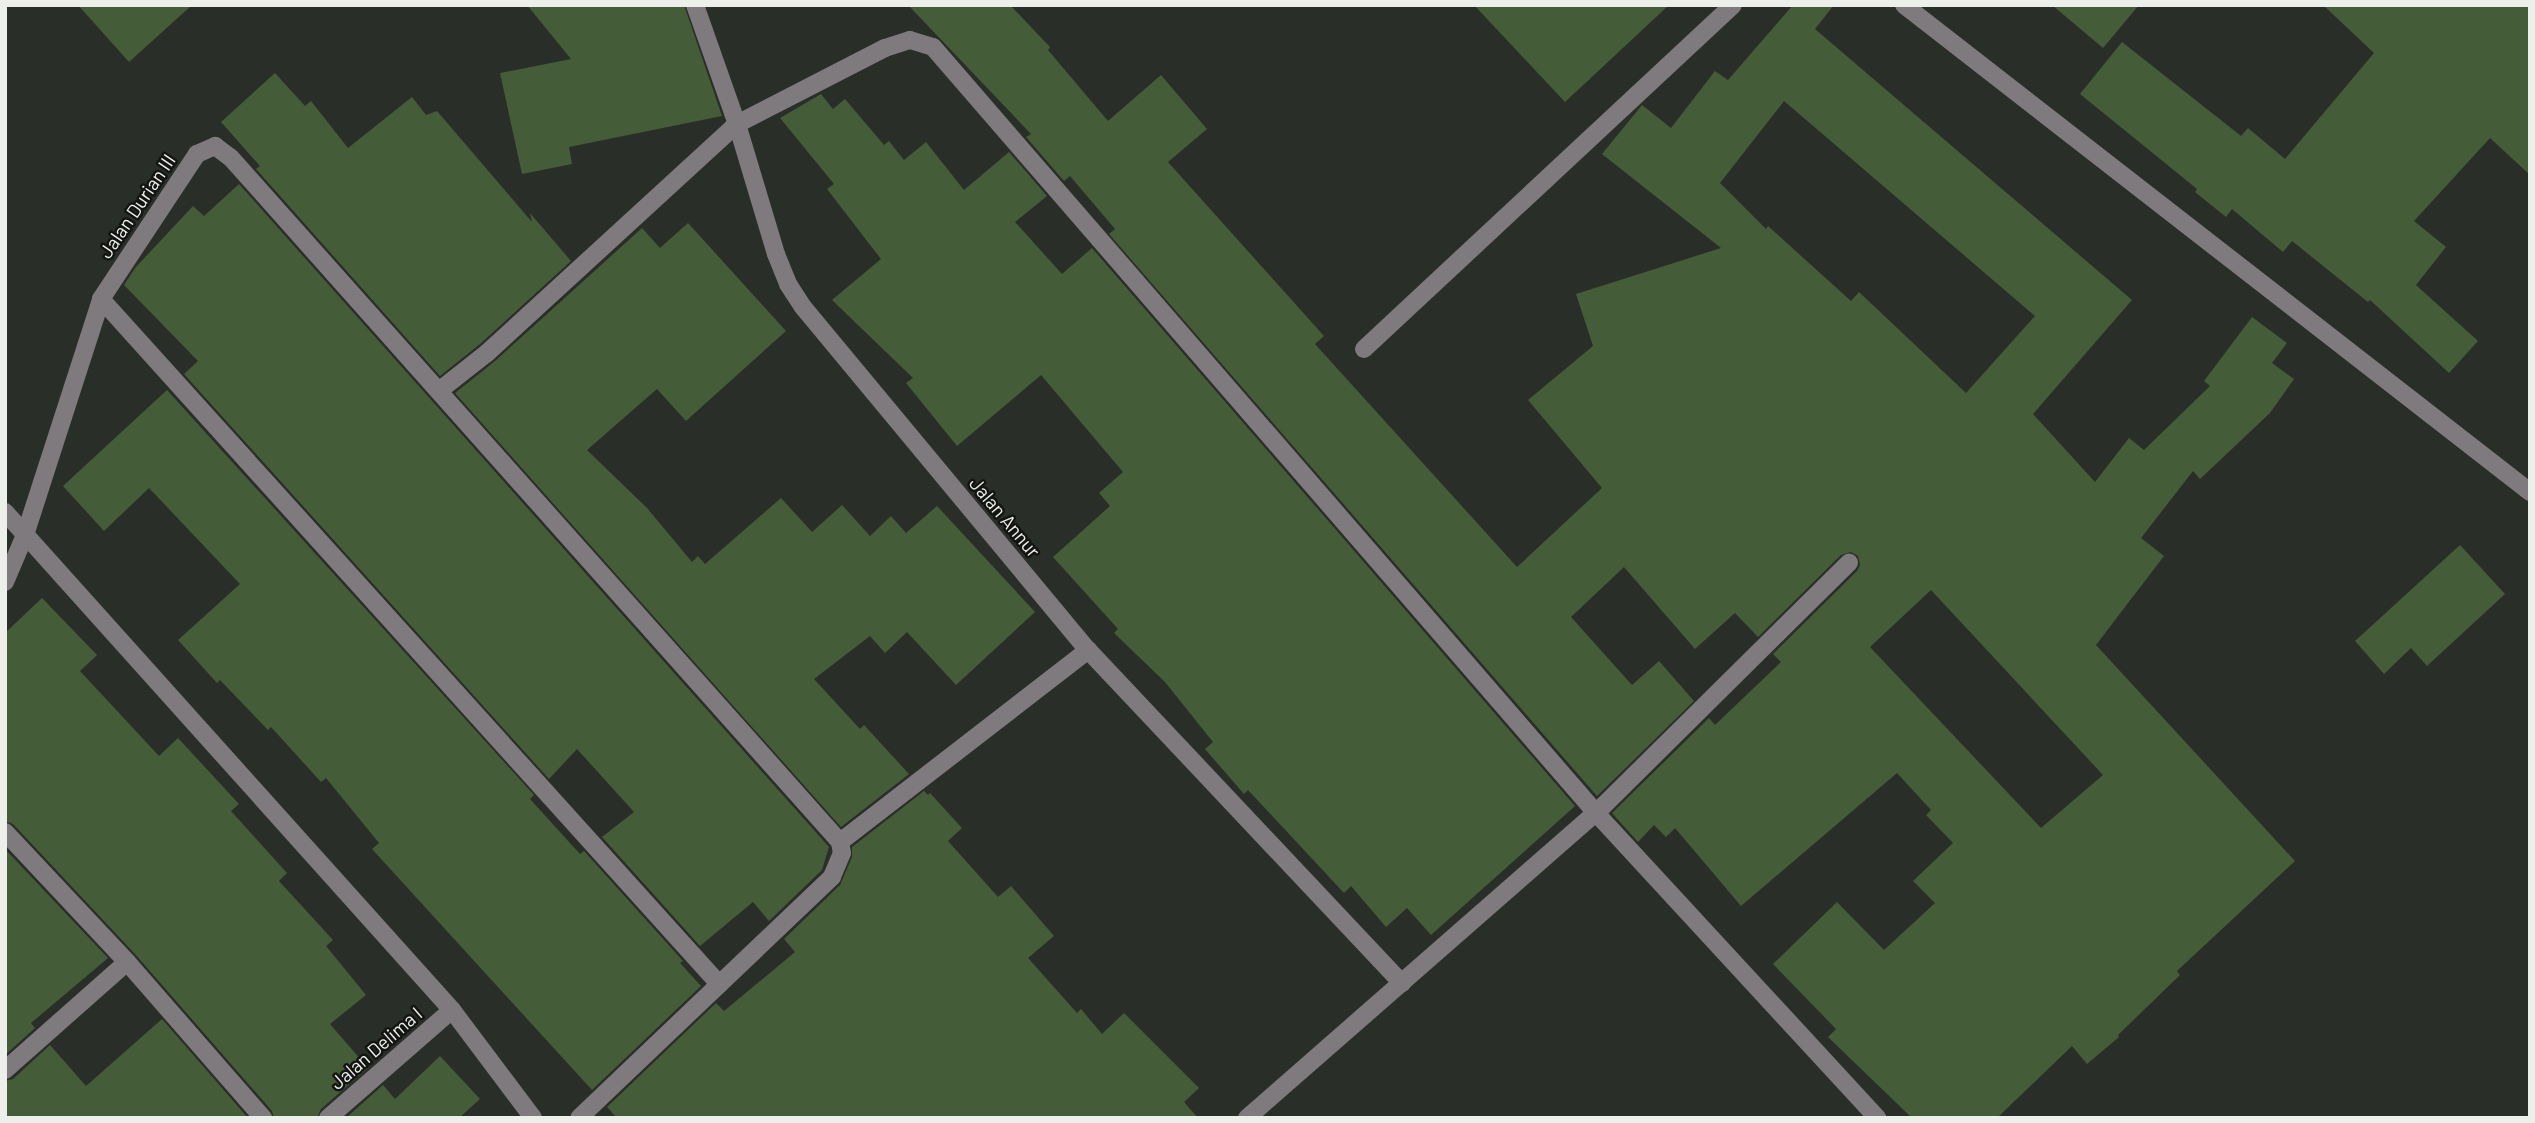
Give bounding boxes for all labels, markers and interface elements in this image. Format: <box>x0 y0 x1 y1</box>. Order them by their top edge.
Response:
street label: Jalan Durian III <box>94 150 180 262</box>
street label: Jalan Annur <box>965 472 1045 562</box>
street label: Jalan Delima I <box>325 1002 427 1094</box>

